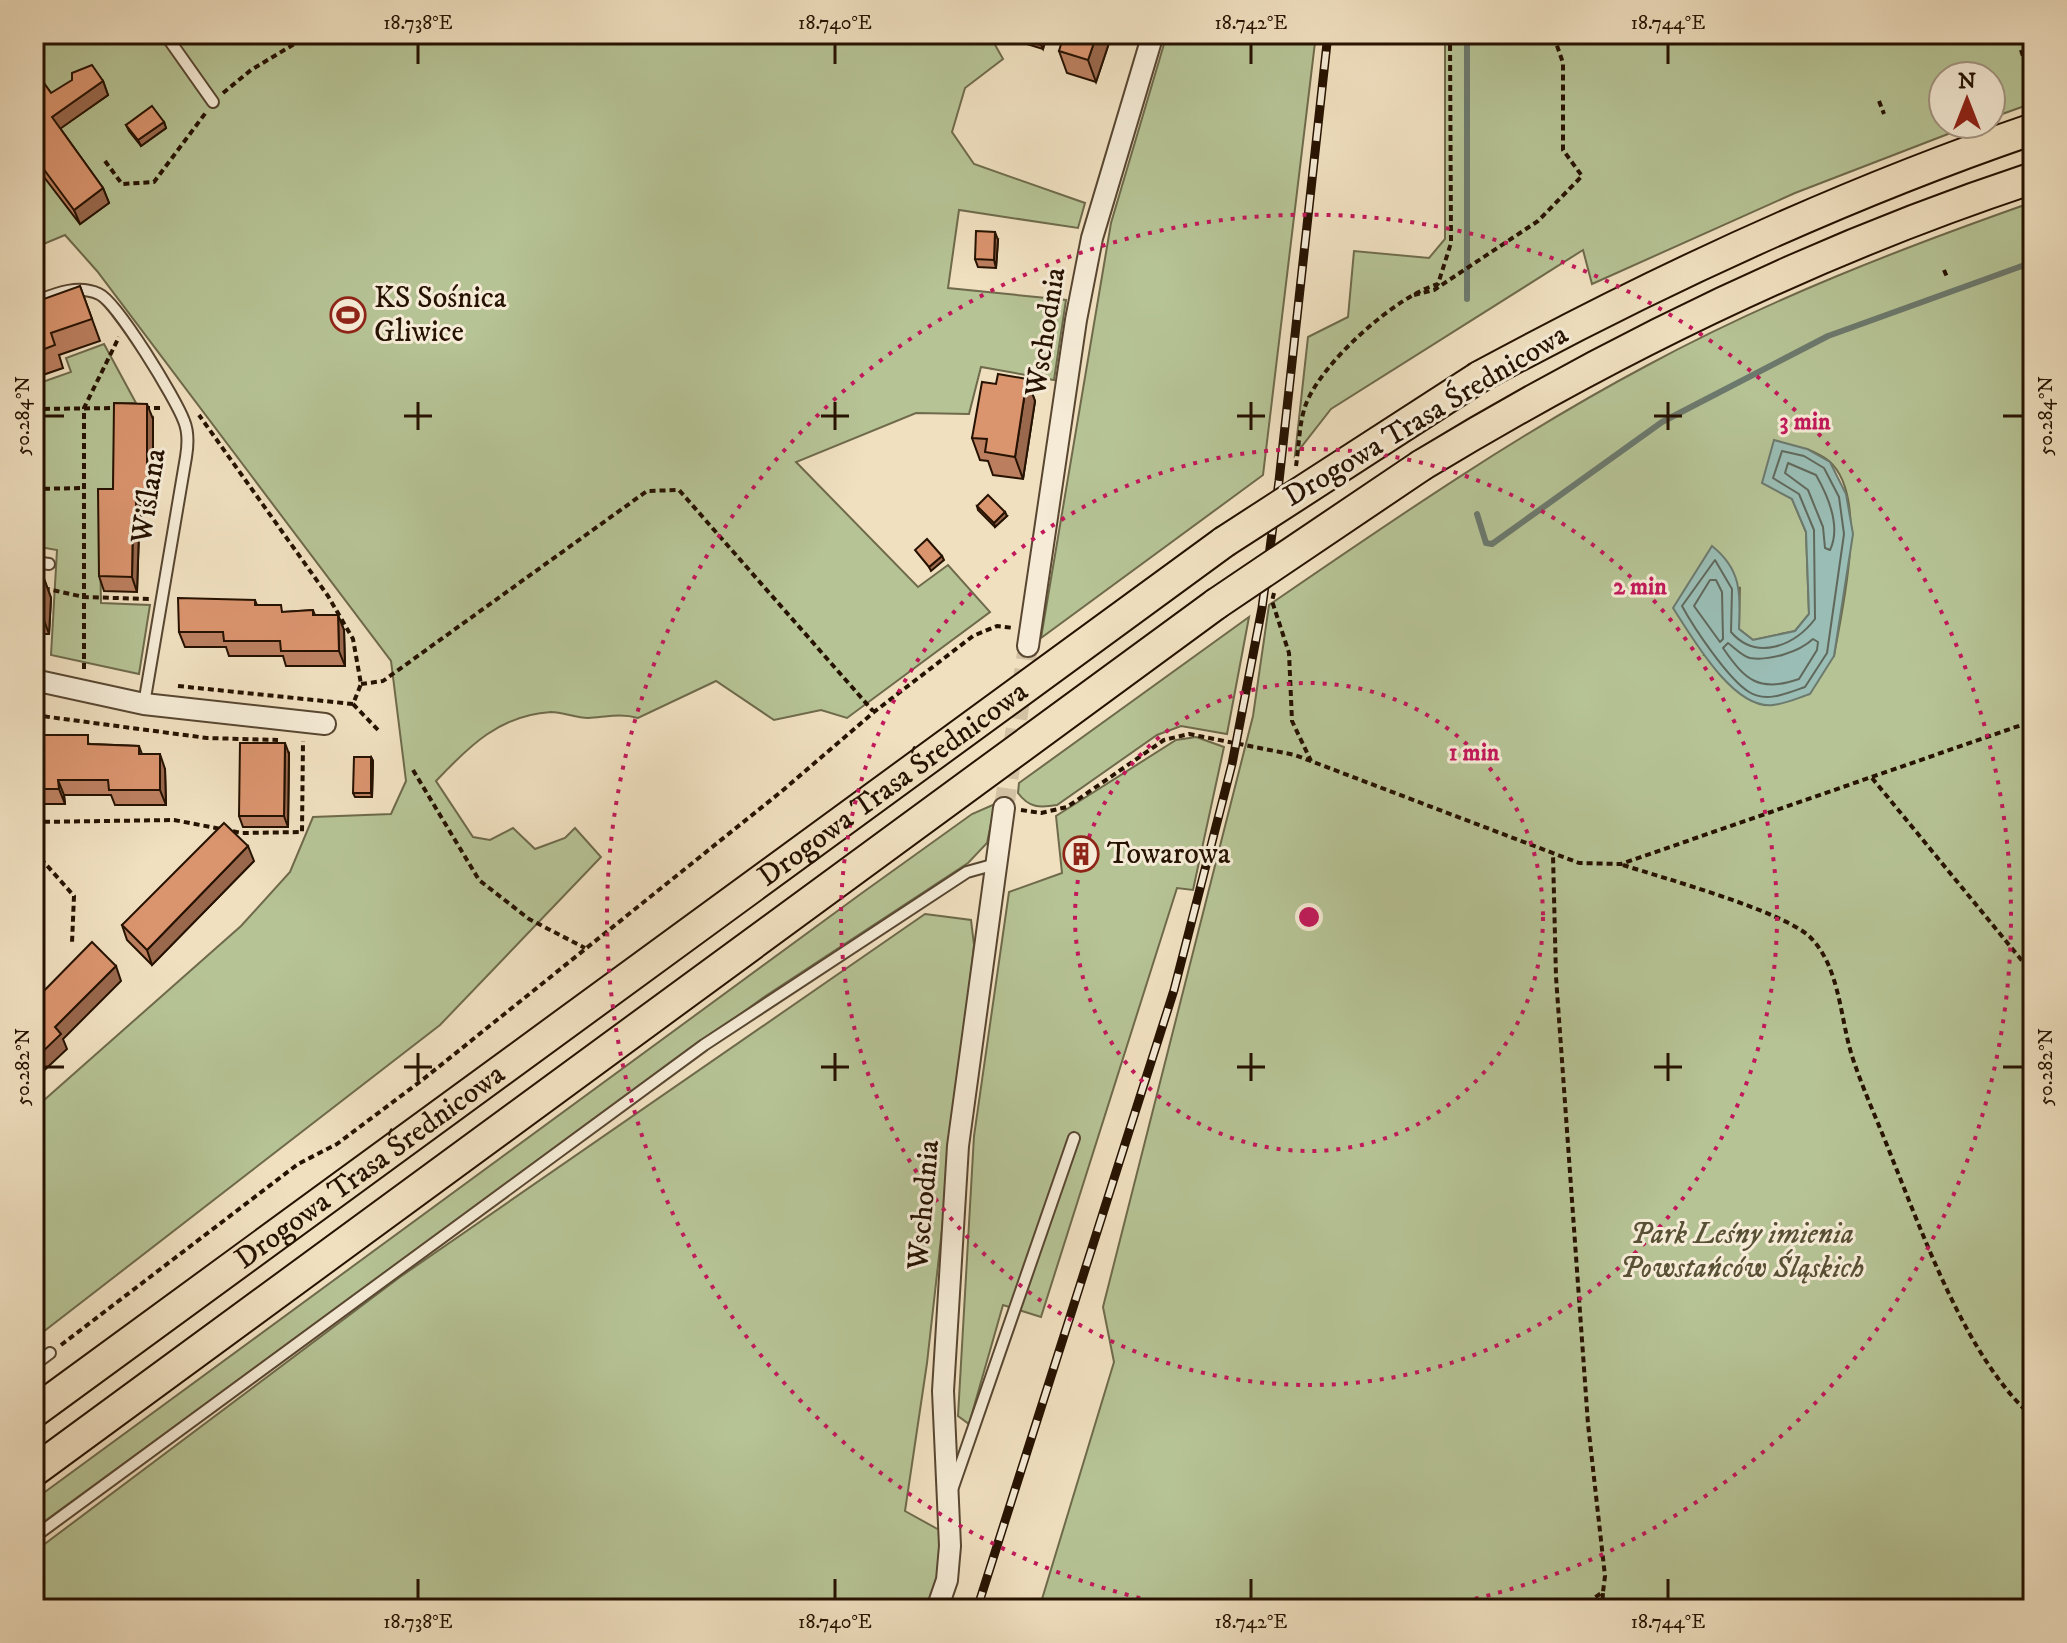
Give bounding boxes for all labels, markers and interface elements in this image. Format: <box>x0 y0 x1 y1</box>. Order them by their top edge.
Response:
text: 18.738°E <box>383 11 453 36</box>
text: 18.740°E <box>798 11 872 36</box>
text: 18.742°E <box>1215 11 1288 36</box>
text: 18.744°E <box>1631 11 1705 36</box>
north arrow <box>1927 60 2007 140</box>
text: N <box>1958 68 1976 95</box>
street label: Wschodnia <box>1017 265 1074 400</box>
place label: KS Sośnica Gliwice <box>374 280 507 351</box>
sports icon: KS Sośnica Gliwice <box>329 296 367 334</box>
street label: Drogowa Trasa Średnicowa <box>1276 315 1575 516</box>
text: 50.284°N <box>11 376 36 456</box>
text: 50.284°N <box>2034 376 2059 456</box>
text: 3 min <box>1780 407 1831 437</box>
street label: Wiślana <box>123 446 175 547</box>
text: 2 min <box>1613 572 1667 602</box>
street label: Drogowa Trasa Średnicowa <box>751 673 1035 895</box>
text: 1 min <box>1449 738 1500 768</box>
building icon: Towarowa <box>1062 835 1100 873</box>
place label: Towarowa <box>1107 836 1231 873</box>
centre of rings <box>1295 903 1323 931</box>
text: 50.282°N <box>11 1028 36 1106</box>
text: 50.282°N <box>2034 1028 2059 1106</box>
street label: Drogowa Trasa Średnicowa <box>228 1055 512 1277</box>
street label: Wschodnia <box>900 1138 948 1272</box>
park label: Park Leśny imienia Powstańców Śląskich <box>1620 1216 1864 1287</box>
text: 18.738°E <box>383 1610 453 1635</box>
text: 18.740°E <box>798 1610 872 1635</box>
text: 18.742°E <box>1215 1610 1288 1635</box>
text: 18.744°E <box>1631 1610 1705 1635</box>

